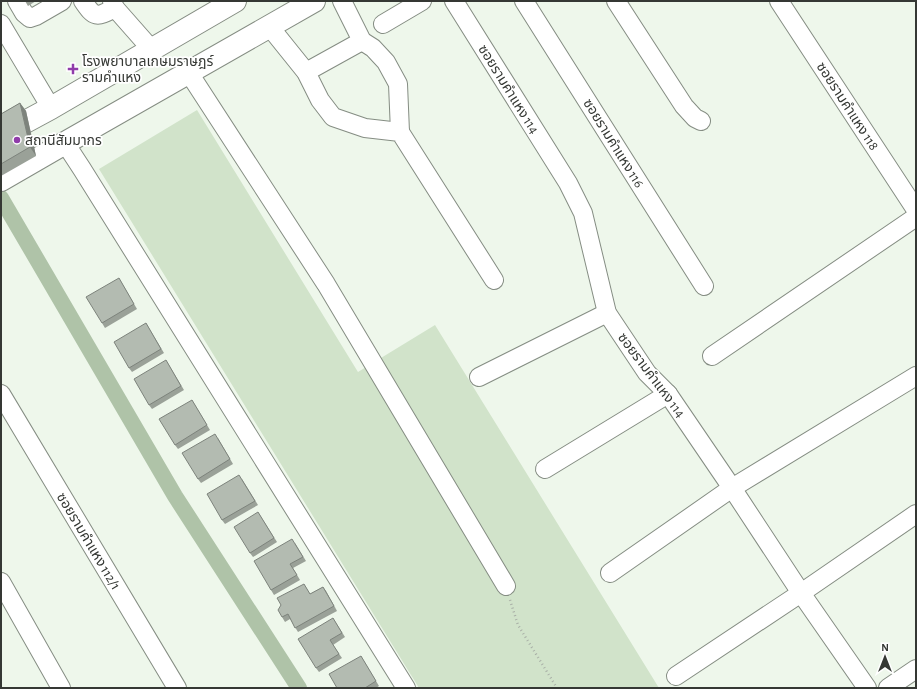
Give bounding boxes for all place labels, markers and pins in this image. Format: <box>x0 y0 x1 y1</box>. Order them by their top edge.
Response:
place label: โรงพยาบาลเกษมราษฎร์ รามคำแหง <box>82 54 214 85</box>
marker: โรงพยาบาลเกษมราษฎร์ รามคำแหง <box>67 63 79 75</box>
place label: สถานีสัมมากร <box>25 133 102 148</box>
marker: สถานีสัมมากร <box>12 135 22 145</box>

